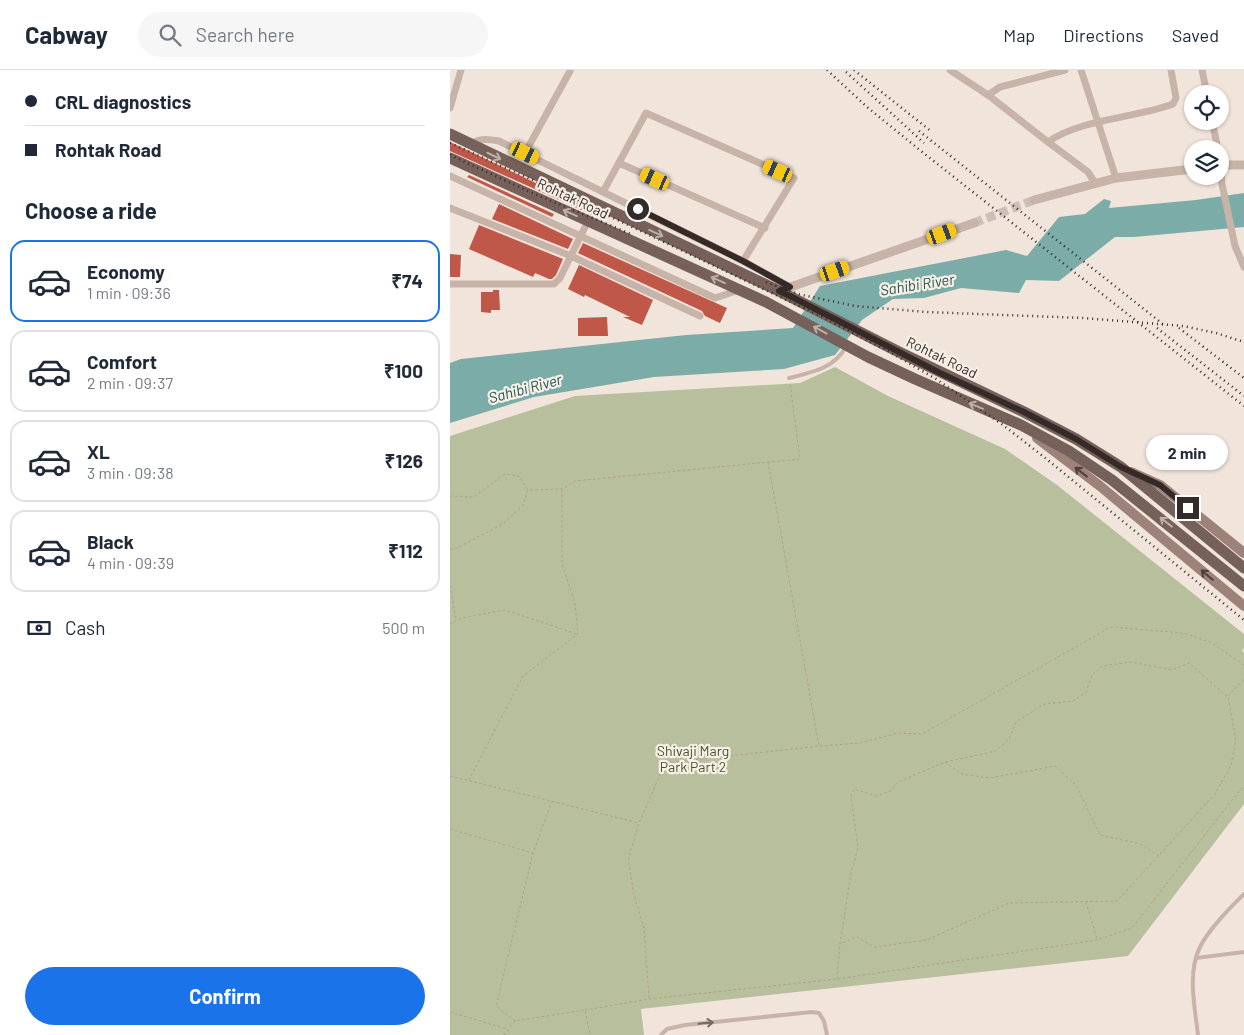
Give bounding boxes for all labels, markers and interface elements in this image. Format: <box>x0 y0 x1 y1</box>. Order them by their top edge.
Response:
search box <box>138 12 488 57</box>
text: Cabway <box>25 20 108 49</box>
icon: search <box>156 21 184 49</box>
text: Search here <box>196 23 295 46</box>
text: Map <box>1003 24 1035 46</box>
text: Directions <box>1063 24 1144 46</box>
text: Saved <box>1172 24 1219 46</box>
map controls <box>1184 85 1229 185</box>
button: locate <box>1184 85 1229 130</box>
text: CRL diagnostics <box>55 90 191 113</box>
text: Rohtak Road <box>55 138 162 161</box>
car <box>508 140 541 166</box>
button: layers <box>1184 140 1229 185</box>
one-way arrow <box>486 151 501 161</box>
car <box>761 158 794 184</box>
car <box>638 166 671 192</box>
street label: Rohtak Road <box>535 174 611 222</box>
text: Choose a ride <box>25 197 157 223</box>
route start <box>627 198 649 220</box>
one-way arrow <box>563 208 578 218</box>
car <box>925 222 958 246</box>
one-way arrow <box>649 228 664 238</box>
icon: car <box>27 259 72 304</box>
car <box>818 259 851 283</box>
text: Economy <box>87 260 165 283</box>
text: ₹74 <box>391 269 423 292</box>
water label: Sahibi River <box>879 269 956 299</box>
one-way arrow <box>711 275 726 284</box>
text: 1 min · 09:36 <box>87 283 171 302</box>
one-way arrow <box>814 325 828 335</box>
street label: Rohtak Road <box>904 333 980 381</box>
icon: car <box>27 349 72 394</box>
text: Comfort <box>87 350 157 373</box>
text: ₹100 <box>384 359 423 382</box>
water label: Sahibi River <box>486 369 564 406</box>
text: 2 min · 09:37 <box>87 373 173 392</box>
one-way arrow <box>969 400 984 410</box>
callout: 2 min <box>1147 436 1229 470</box>
icon: car <box>27 439 72 484</box>
text: XL <box>87 440 110 463</box>
text: 2 min <box>1168 443 1206 462</box>
text: ₹126 <box>385 449 423 472</box>
text: 3 min · 09:38 <box>87 463 174 482</box>
one-way arrow <box>1074 467 1088 477</box>
route end <box>1177 497 1199 519</box>
one-way arrow <box>1159 516 1172 527</box>
icon: car <box>27 529 72 574</box>
text: Black <box>87 530 134 553</box>
text: ₹112 <box>388 539 423 562</box>
text: 4 min · 09:39 <box>87 553 174 572</box>
one-way arrow <box>1200 570 1213 581</box>
icon: cash <box>25 614 53 642</box>
text: Cash <box>65 616 106 639</box>
text: 500 m <box>382 618 425 637</box>
park label: Shivaji Marg Park Part 2 <box>657 742 729 775</box>
button: Confirm <box>25 967 425 1025</box>
one-way arrow <box>698 1018 714 1028</box>

